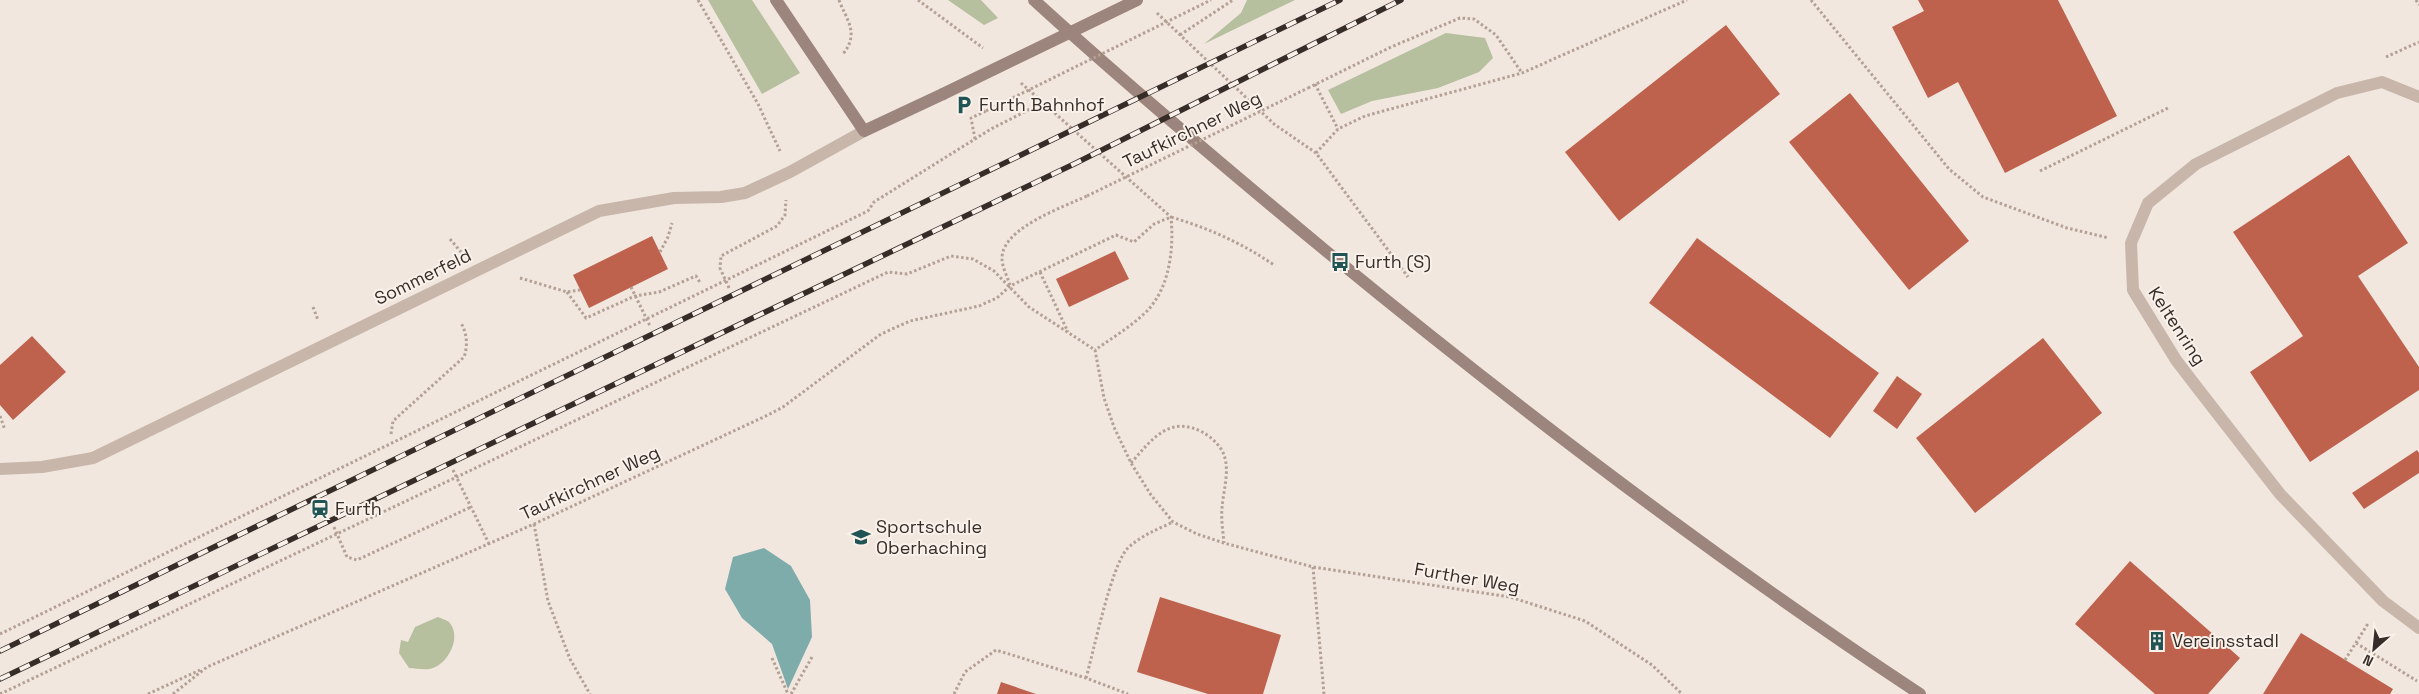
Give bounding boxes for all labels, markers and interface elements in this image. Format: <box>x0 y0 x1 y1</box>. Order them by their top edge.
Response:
street label: Taufkirchner Weg <box>1119 86 1265 173</box>
place label: Furth Bahnhof <box>979 93 1105 116</box>
parking icon: Furth Bahnhof <box>953 94 975 116</box>
street label: Sommerfeld <box>371 243 475 310</box>
place label: Furth (S) <box>1355 250 1431 273</box>
bus stop icon: Furth (S) <box>1329 251 1351 273</box>
street label: Keltenring <box>2144 282 2211 369</box>
street label: Taufkirchner Weg <box>516 440 663 525</box>
place label: Furth <box>335 497 382 520</box>
station icon: Furth <box>309 498 331 520</box>
place label: Sportschule Oberhaching <box>876 515 987 559</box>
school or university icon: Sportschule Oberhaching <box>850 526 872 548</box>
street label: Further Weg <box>1413 557 1522 598</box>
north arrow <box>2349 624 2399 674</box>
place label: Vereinsstadl <box>2172 629 2279 652</box>
building icon: Vereinsstadl <box>2146 630 2168 652</box>
text: N <box>2360 650 2376 671</box>

